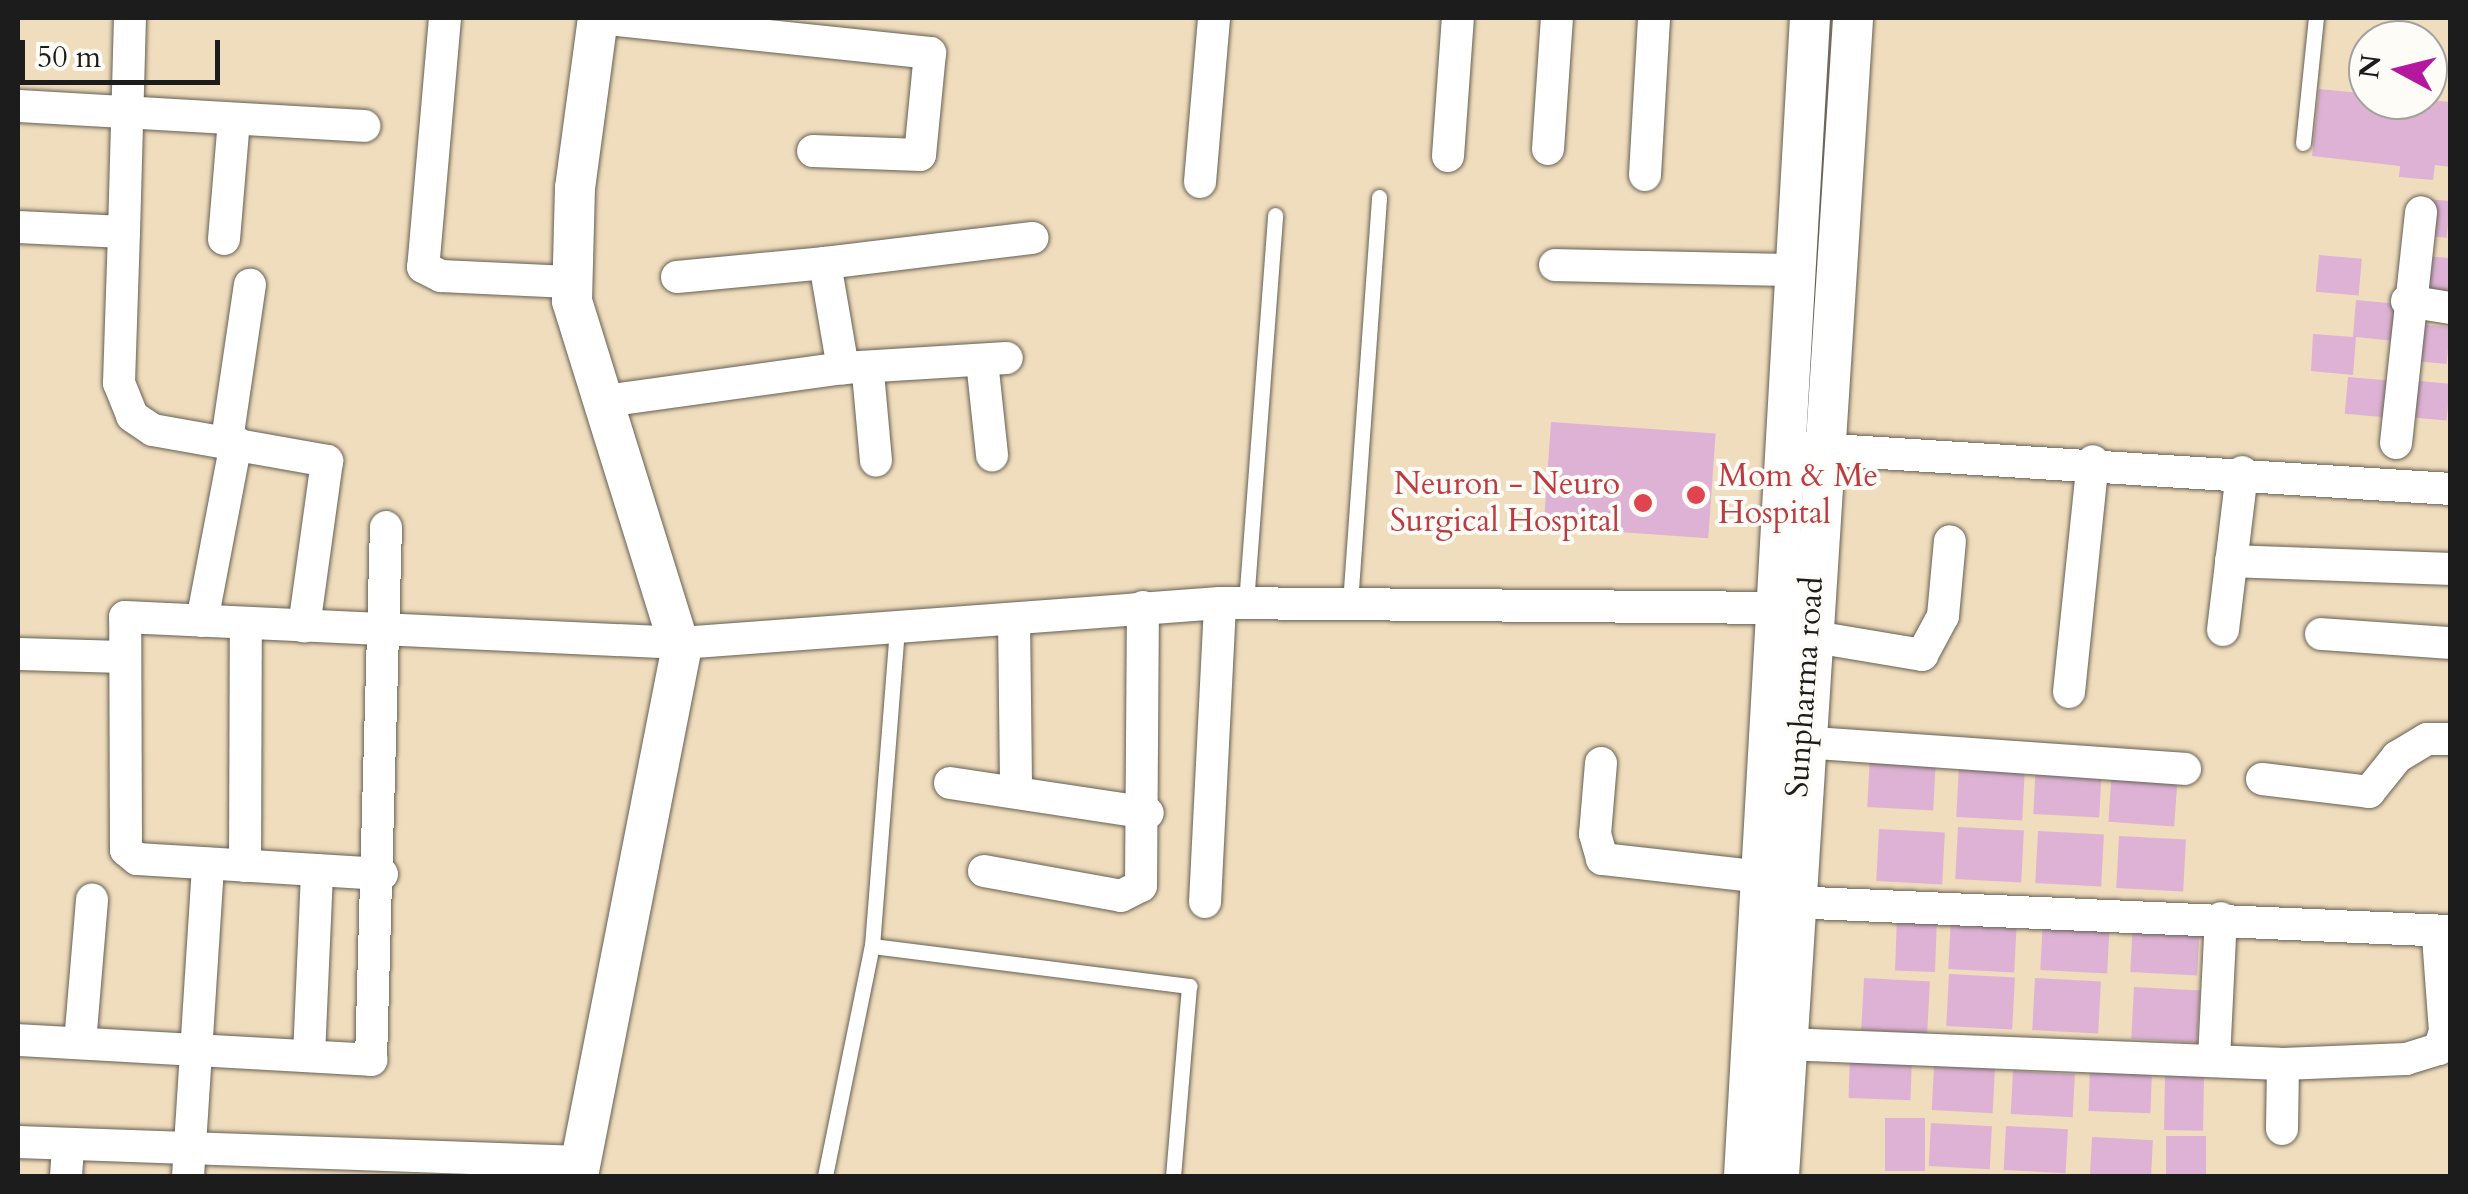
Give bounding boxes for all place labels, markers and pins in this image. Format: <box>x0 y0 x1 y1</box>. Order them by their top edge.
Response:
place label: Mom & Me Hospital <box>1718 458 1878 533</box>
place label: Neuron - Neuro Surgical Hospital <box>1390 466 1620 541</box>
marker: Mom & Me Hospital <box>1683 482 1709 508</box>
marker: Neuron - Neuro Surgical Hospital <box>1630 490 1656 516</box>

